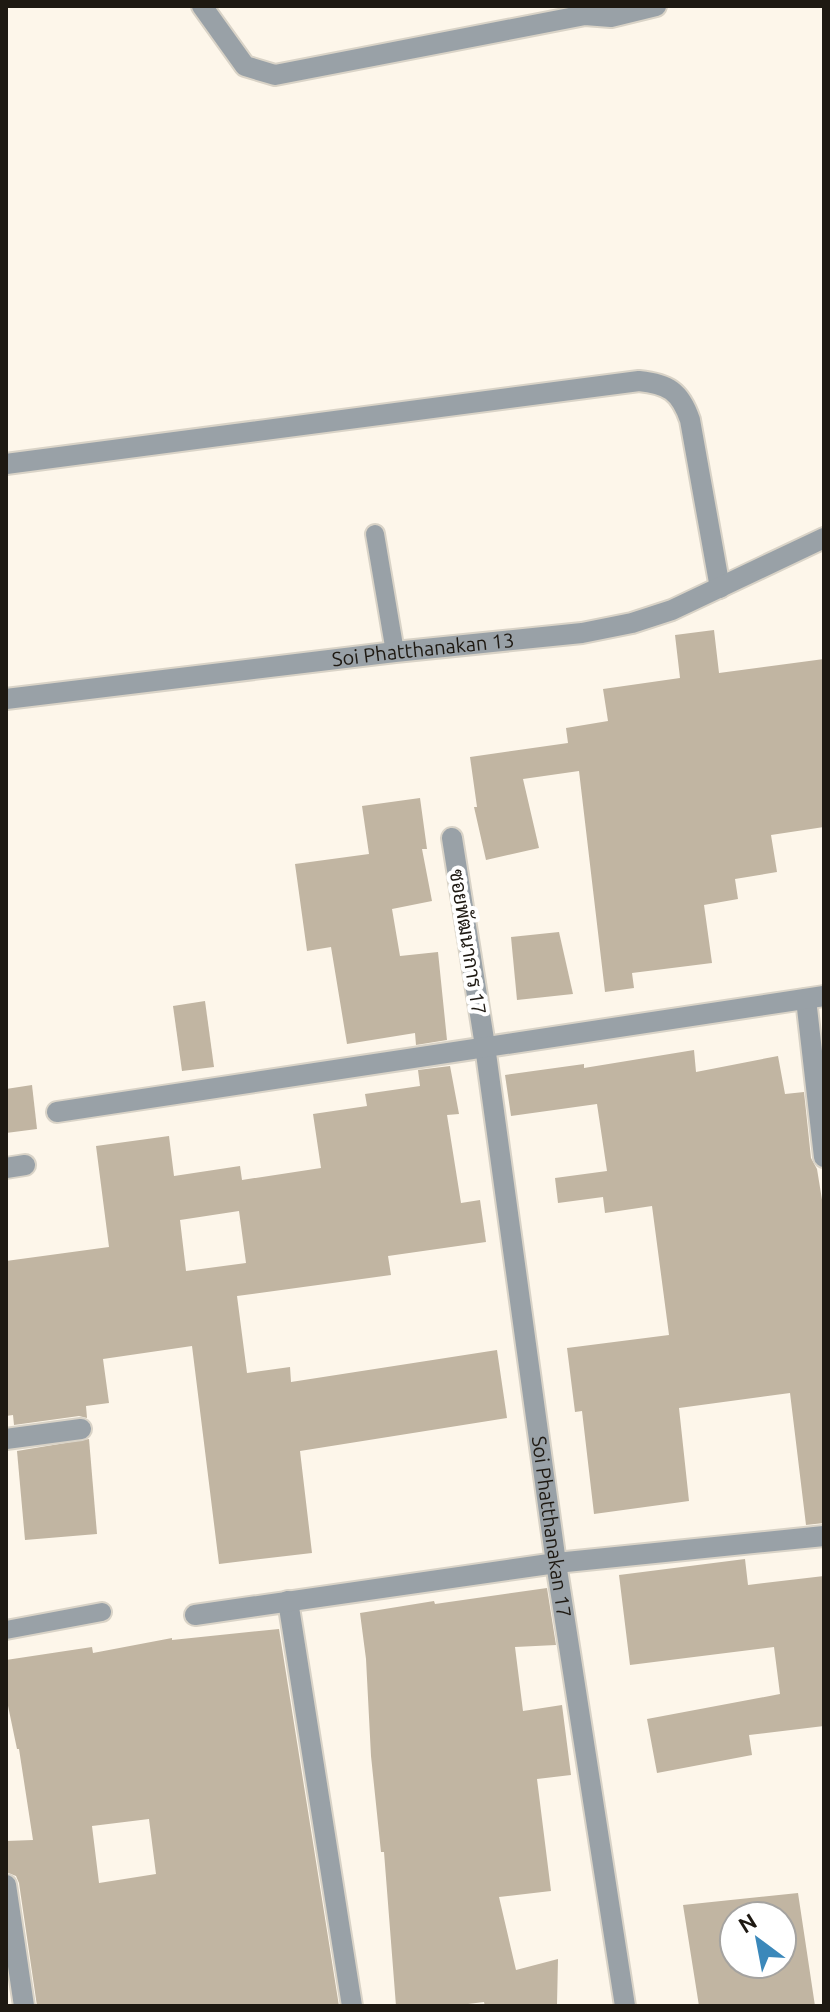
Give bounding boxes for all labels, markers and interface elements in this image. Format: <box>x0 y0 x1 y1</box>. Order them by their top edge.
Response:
street label: Soi Phatthanakan 13 <box>330 628 515 671</box>
street label: ซอยพัฒนาการ 17 <box>446 868 491 1016</box>
street label: Soi Phatthanakan 17 <box>528 1434 576 1619</box>
north arrow <box>718 1900 798 1980</box>
text: N <box>734 1908 761 1938</box>

